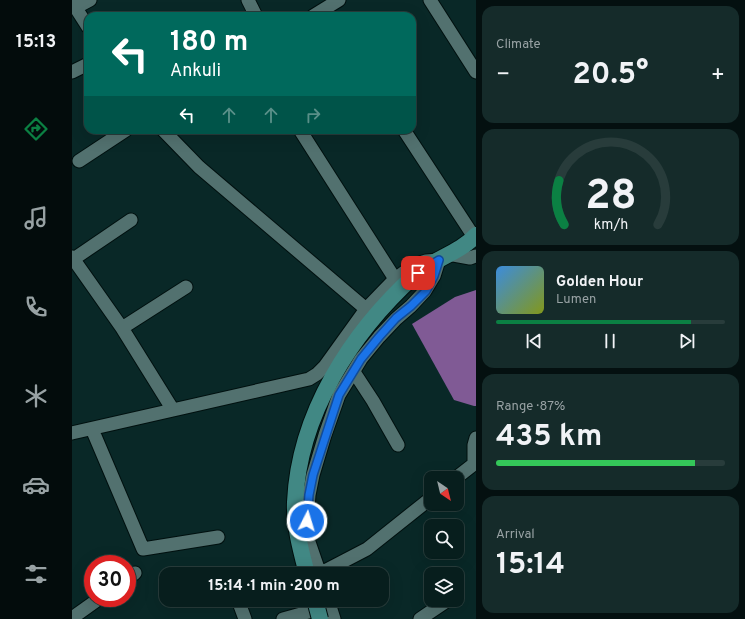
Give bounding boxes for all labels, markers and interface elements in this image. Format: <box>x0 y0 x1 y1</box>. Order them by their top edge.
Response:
text: 180 m <box>170 25 248 61</box>
icon: left <box>104 28 156 80</box>
text: 15:13 <box>16 31 56 54</box>
text: Climate <box>496 37 541 53</box>
text: 20.5° <box>572 57 649 94</box>
text: Ankuli <box>170 60 221 83</box>
text: − <box>496 62 510 89</box>
text: + <box>711 62 725 89</box>
icon: left <box>176 104 198 126</box>
icon: ahead <box>218 104 240 126</box>
icon: ahead <box>260 104 282 126</box>
icon: right <box>302 104 324 126</box>
icon: directions <box>22 115 50 143</box>
text: 28 <box>585 171 636 224</box>
icon: music <box>22 204 50 232</box>
text: km/h <box>593 215 628 233</box>
pin <box>401 256 435 290</box>
icon: arrive <box>407 262 429 284</box>
text: Golden Hour <box>556 273 643 292</box>
text: Lumen <box>556 292 596 308</box>
icon: phone <box>22 293 50 321</box>
icon: previous <box>523 330 545 352</box>
icon: pause <box>599 330 621 352</box>
icon: next <box>676 330 698 352</box>
icon: climate <box>22 382 50 410</box>
text: Range · 87% <box>496 399 565 415</box>
text: 435 km <box>496 419 602 456</box>
icon: car <box>22 471 50 499</box>
north arrow <box>424 471 464 511</box>
map controls <box>424 471 464 607</box>
position arrow <box>286 500 328 542</box>
button: search <box>424 519 464 559</box>
text: Arrival <box>496 527 535 543</box>
text: 15:14 <box>496 547 565 584</box>
speed limit sign: 30 <box>84 555 136 607</box>
icon: filters <box>22 560 50 588</box>
button: layers <box>424 567 464 607</box>
text: 15:14 · 1 min · 200 m <box>208 577 340 596</box>

